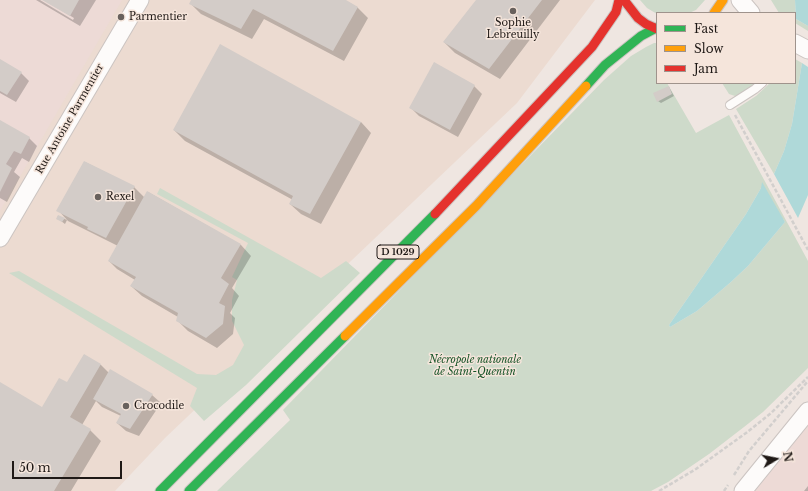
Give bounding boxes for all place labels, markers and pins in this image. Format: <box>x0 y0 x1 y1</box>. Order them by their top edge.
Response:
marker: Sophie Lebreuilly <box>508 6 518 16</box>
place label: Parmentier <box>129 11 187 23</box>
marker: Parmentier <box>116 12 126 22</box>
place label: Sophie Lebreuilly <box>487 17 539 40</box>
place label: Rexel <box>106 191 134 203</box>
marker: Rexel <box>93 192 103 202</box>
place label: Crocodile <box>134 400 184 412</box>
marker: Crocodile <box>121 401 131 411</box>

